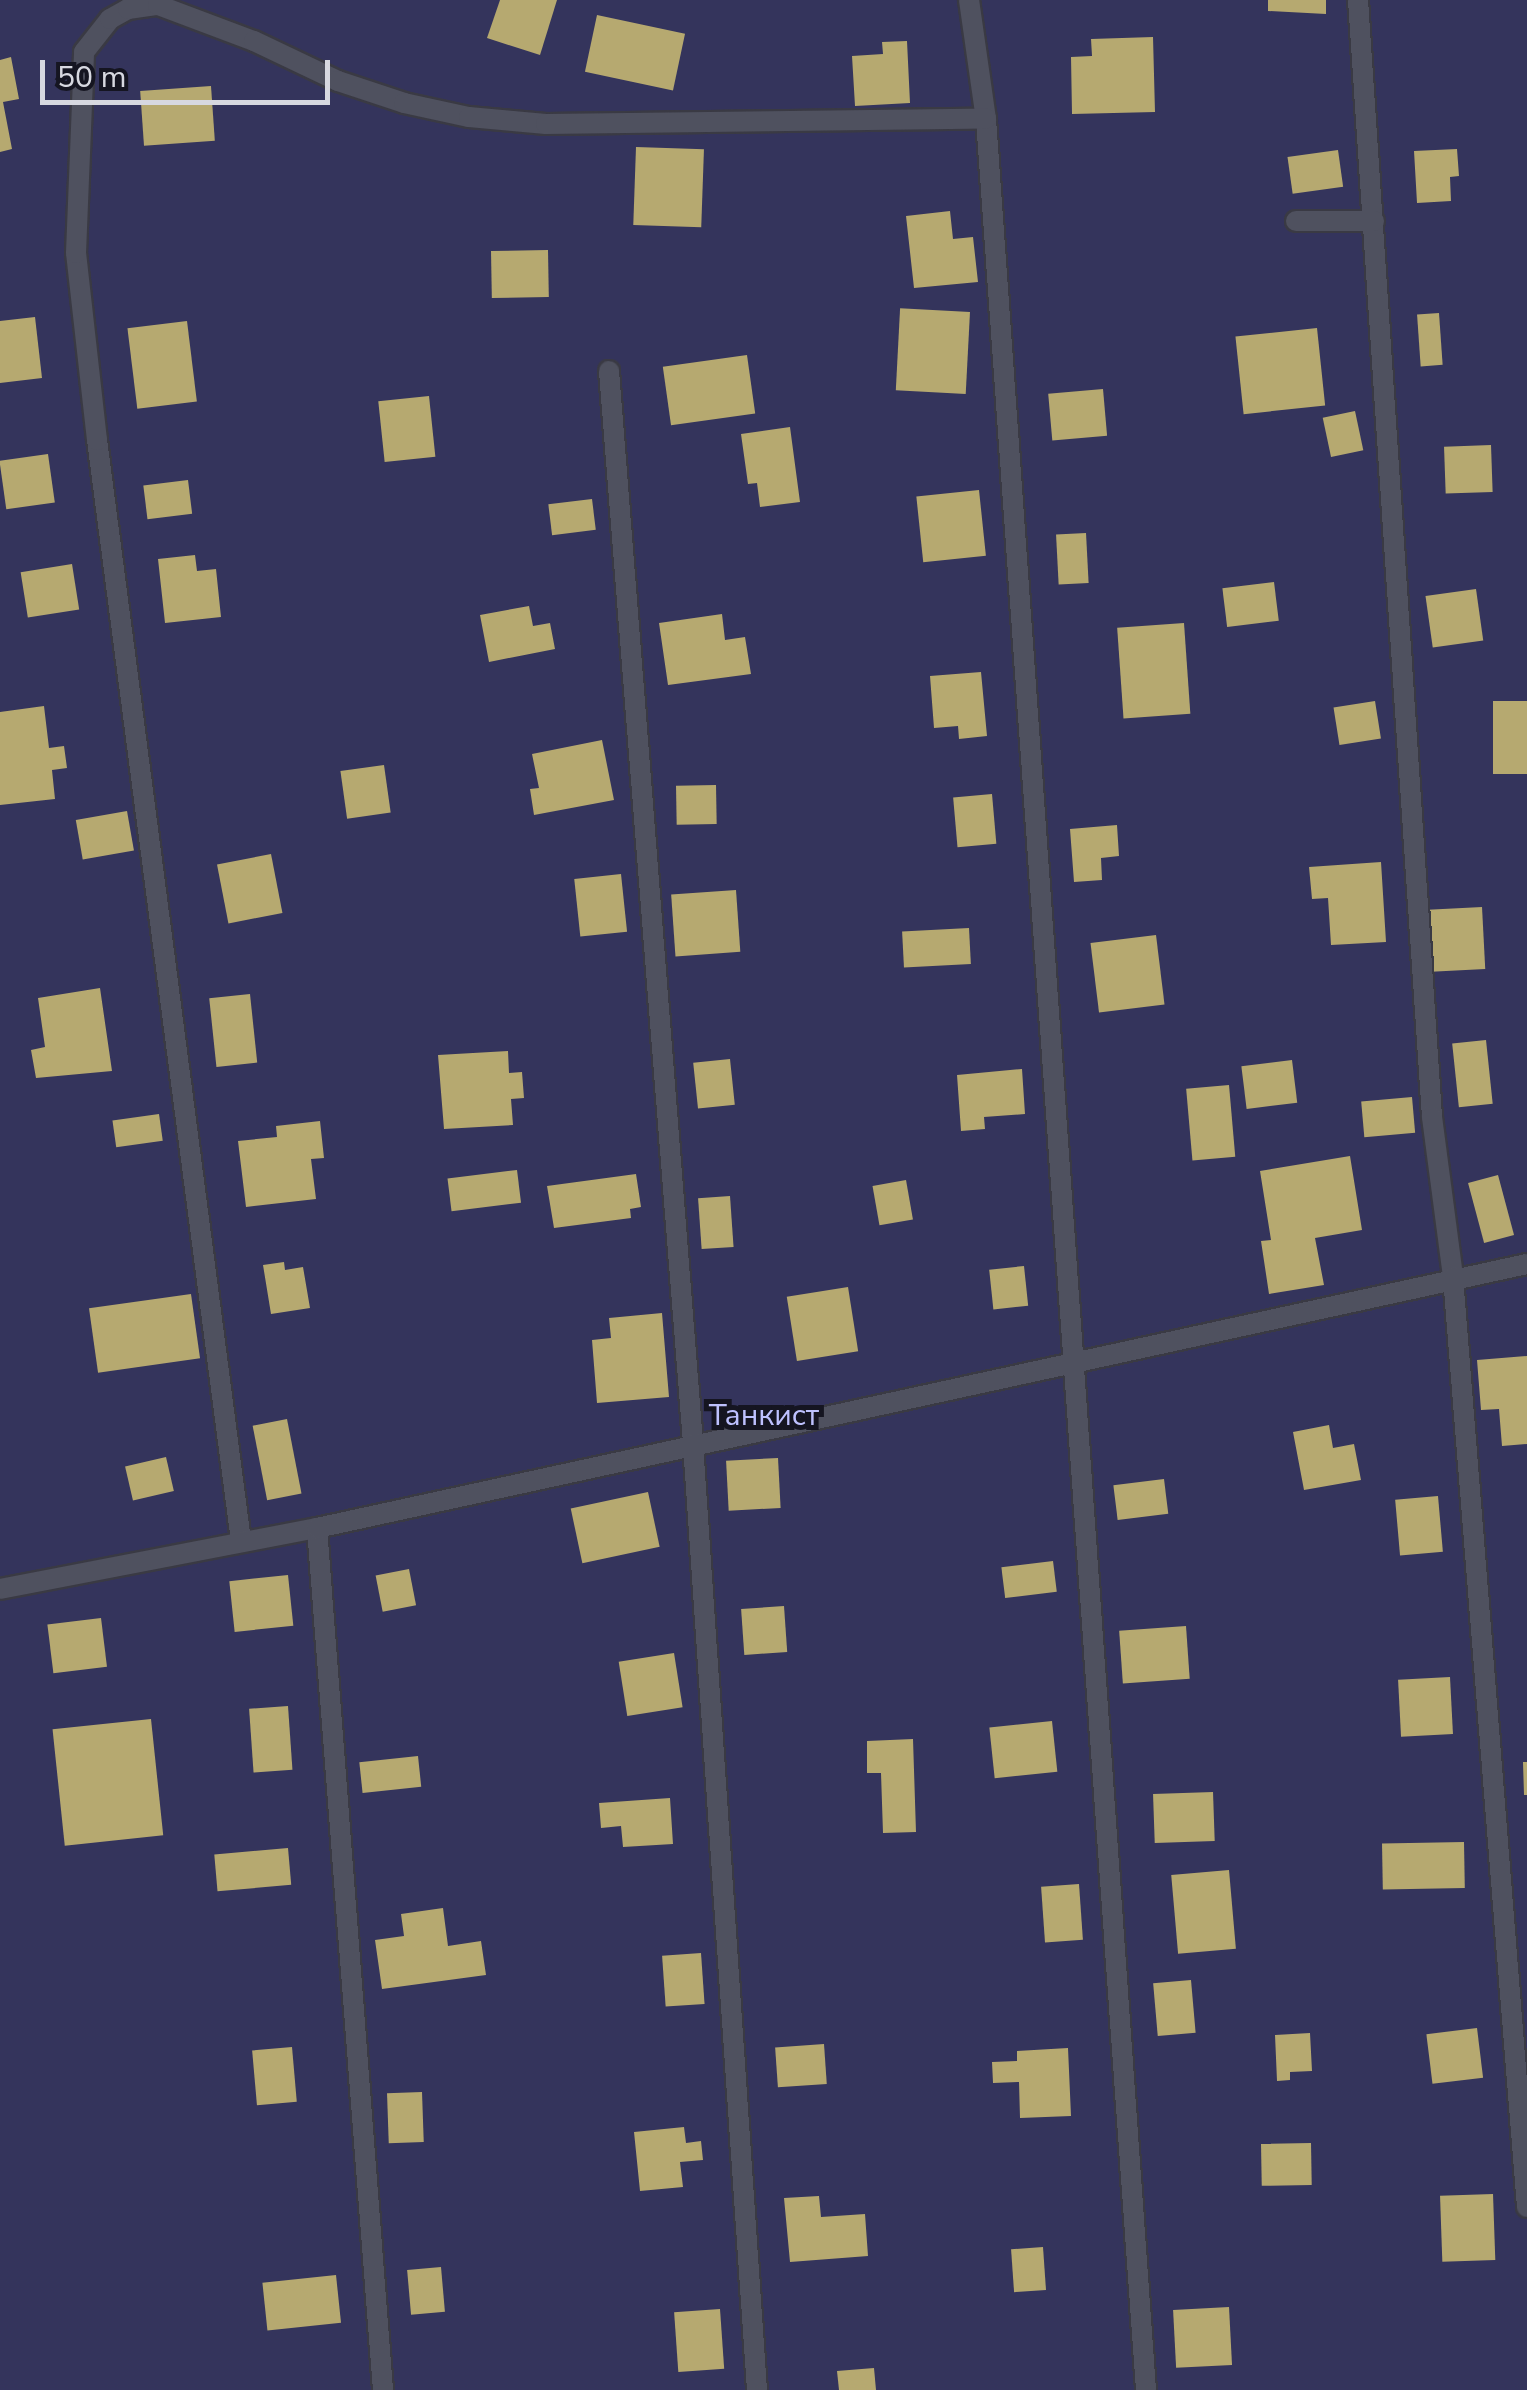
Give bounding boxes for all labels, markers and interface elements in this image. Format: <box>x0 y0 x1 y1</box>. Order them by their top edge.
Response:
scale bar <box>45 40 335 102</box>
text: 50 m <box>57 57 126 98</box>
park label: Танкист <box>709 1398 819 1434</box>

